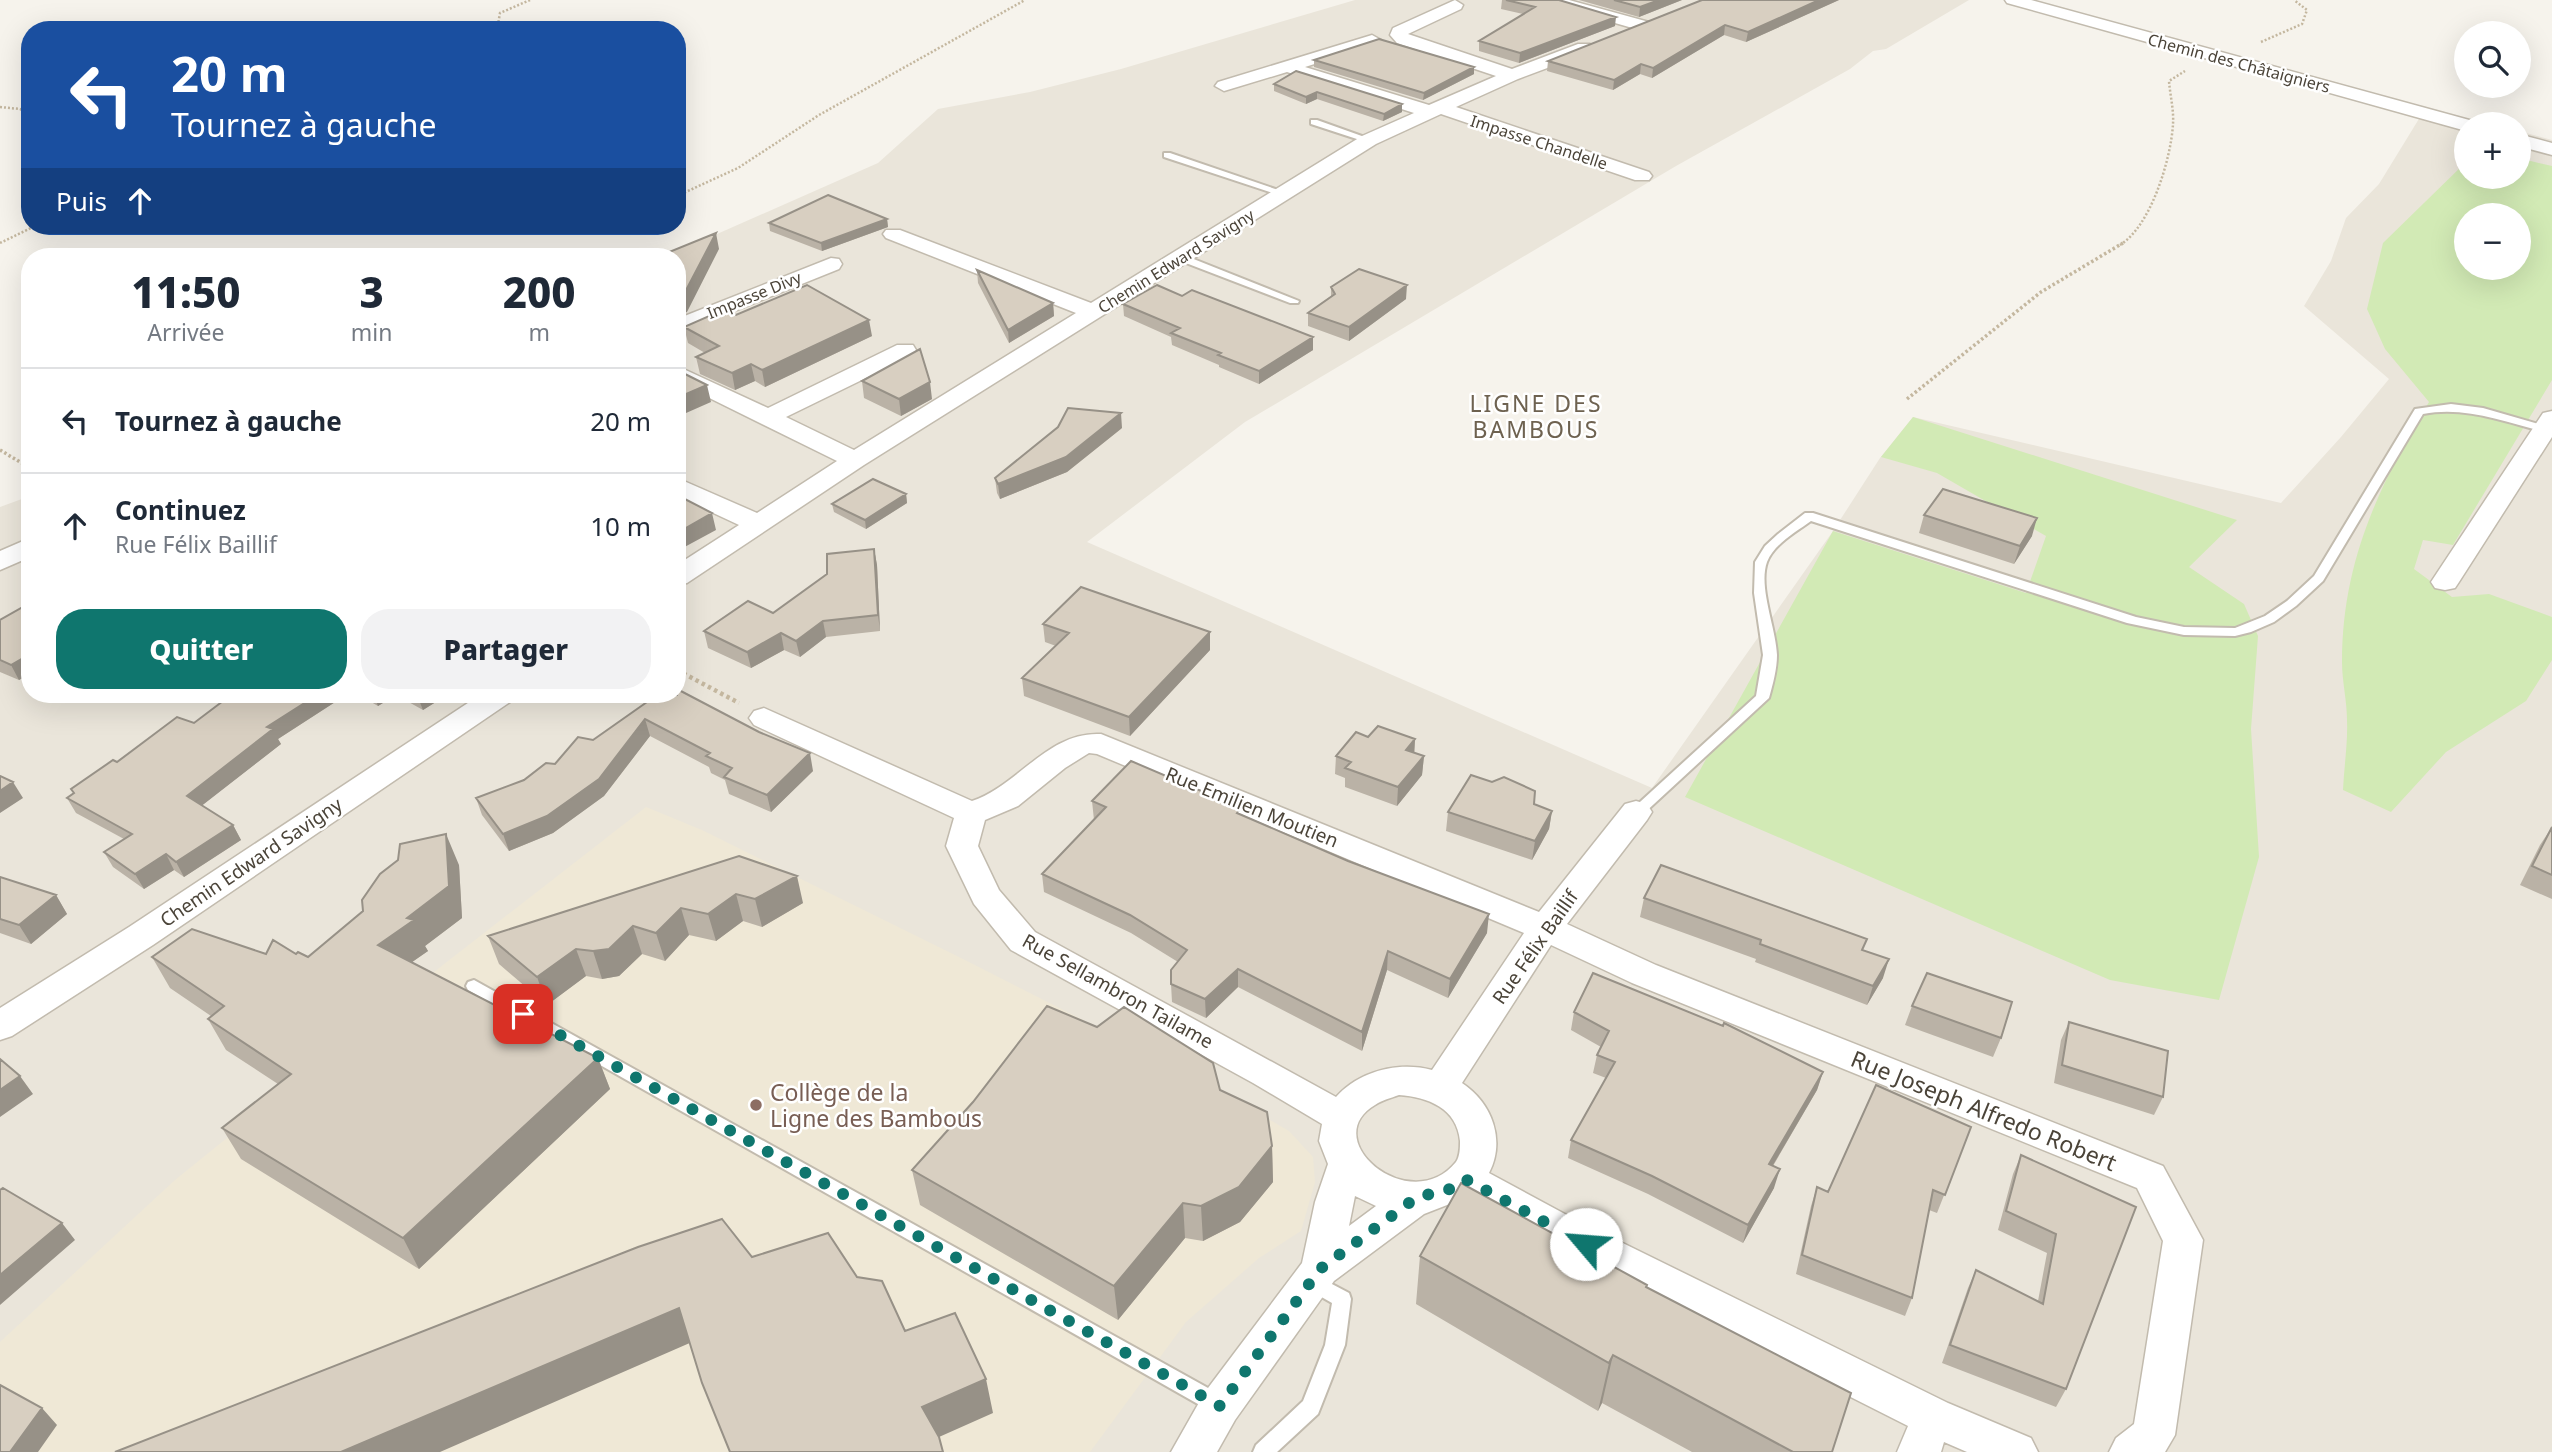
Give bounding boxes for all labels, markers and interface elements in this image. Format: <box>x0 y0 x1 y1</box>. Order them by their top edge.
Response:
map controls <box>2454 21 2531 280</box>
button: search <box>2454 21 2531 98</box>
street label: Chemin des Châtaigniers <box>2145 28 2333 98</box>
text: 20 m <box>171 40 288 106</box>
icon: left <box>56 49 147 140</box>
text: Tournez à gauche <box>171 103 437 146</box>
street label: Impasse Chandelle <box>1468 109 1610 175</box>
button: + <box>2454 112 2531 189</box>
icon: ahead <box>121 182 159 220</box>
text: Puis <box>56 183 107 219</box>
street label: Chemin Edward Savigny <box>1094 203 1259 318</box>
button: − <box>2454 203 2531 280</box>
text: 11:50 <box>131 263 240 320</box>
text: 3 <box>359 263 384 320</box>
text: 200 <box>503 263 576 320</box>
street label: Impasse Divy <box>704 266 805 324</box>
text: Arrivée <box>147 316 225 348</box>
text: min <box>351 316 392 348</box>
text: m <box>528 316 550 348</box>
district label: LIGNE DES BAMBOUS <box>1469 387 1603 445</box>
icon: left <box>56 402 94 440</box>
text: Tournez à gauche <box>115 403 342 439</box>
text: 20 m <box>590 403 651 439</box>
text: Continuez <box>115 492 246 528</box>
icon: ahead <box>56 507 94 545</box>
text: 10 m <box>590 508 651 544</box>
text: Rue Félix Baillif <box>115 528 277 560</box>
button: Quitter <box>56 609 347 689</box>
button: Partager <box>361 609 651 689</box>
street label: Rue Emilien Moutien <box>1162 760 1342 854</box>
street label: Chemin Edward Savigny <box>155 791 347 933</box>
street label: Rue Félix Baillif <box>1486 884 1585 1009</box>
street label: Rue Sellambron Tailame <box>1018 928 1218 1054</box>
pin <box>493 984 553 1044</box>
icon: arrive <box>504 995 542 1033</box>
street label: Rue Joseph Alfredo Robert <box>1846 1042 2122 1178</box>
place label: Collège de la Ligne des Bambous <box>770 1076 982 1134</box>
marker: Collège de la Ligne des Bambous <box>748 1097 764 1113</box>
position arrow <box>1549 1207 1623 1281</box>

